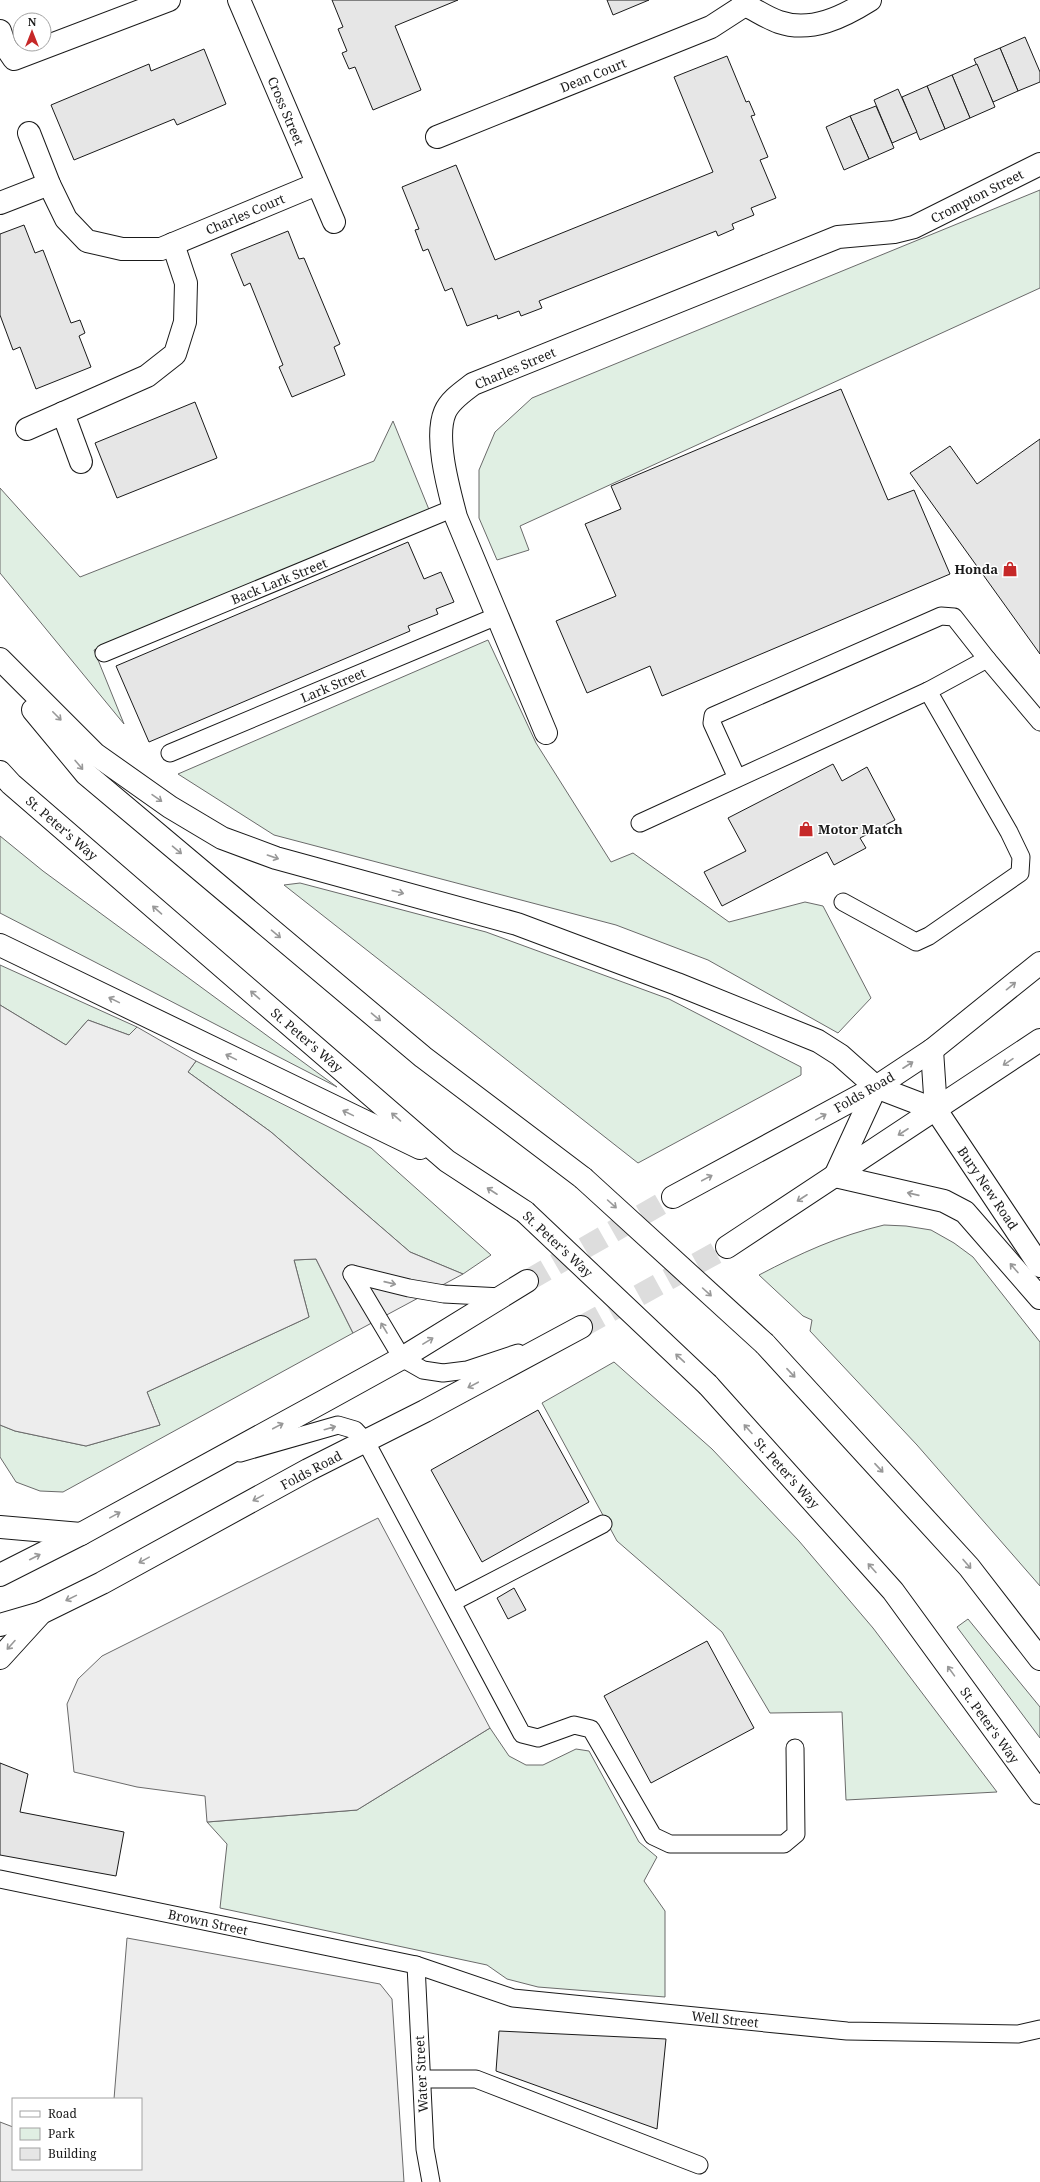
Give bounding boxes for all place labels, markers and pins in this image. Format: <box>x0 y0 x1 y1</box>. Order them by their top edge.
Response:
place label: Honda <box>954 560 998 578</box>
shop icon: Honda <box>1001 560 1019 578</box>
shop icon: Motor Match <box>797 820 815 838</box>
place label: Motor Match <box>818 820 903 838</box>

